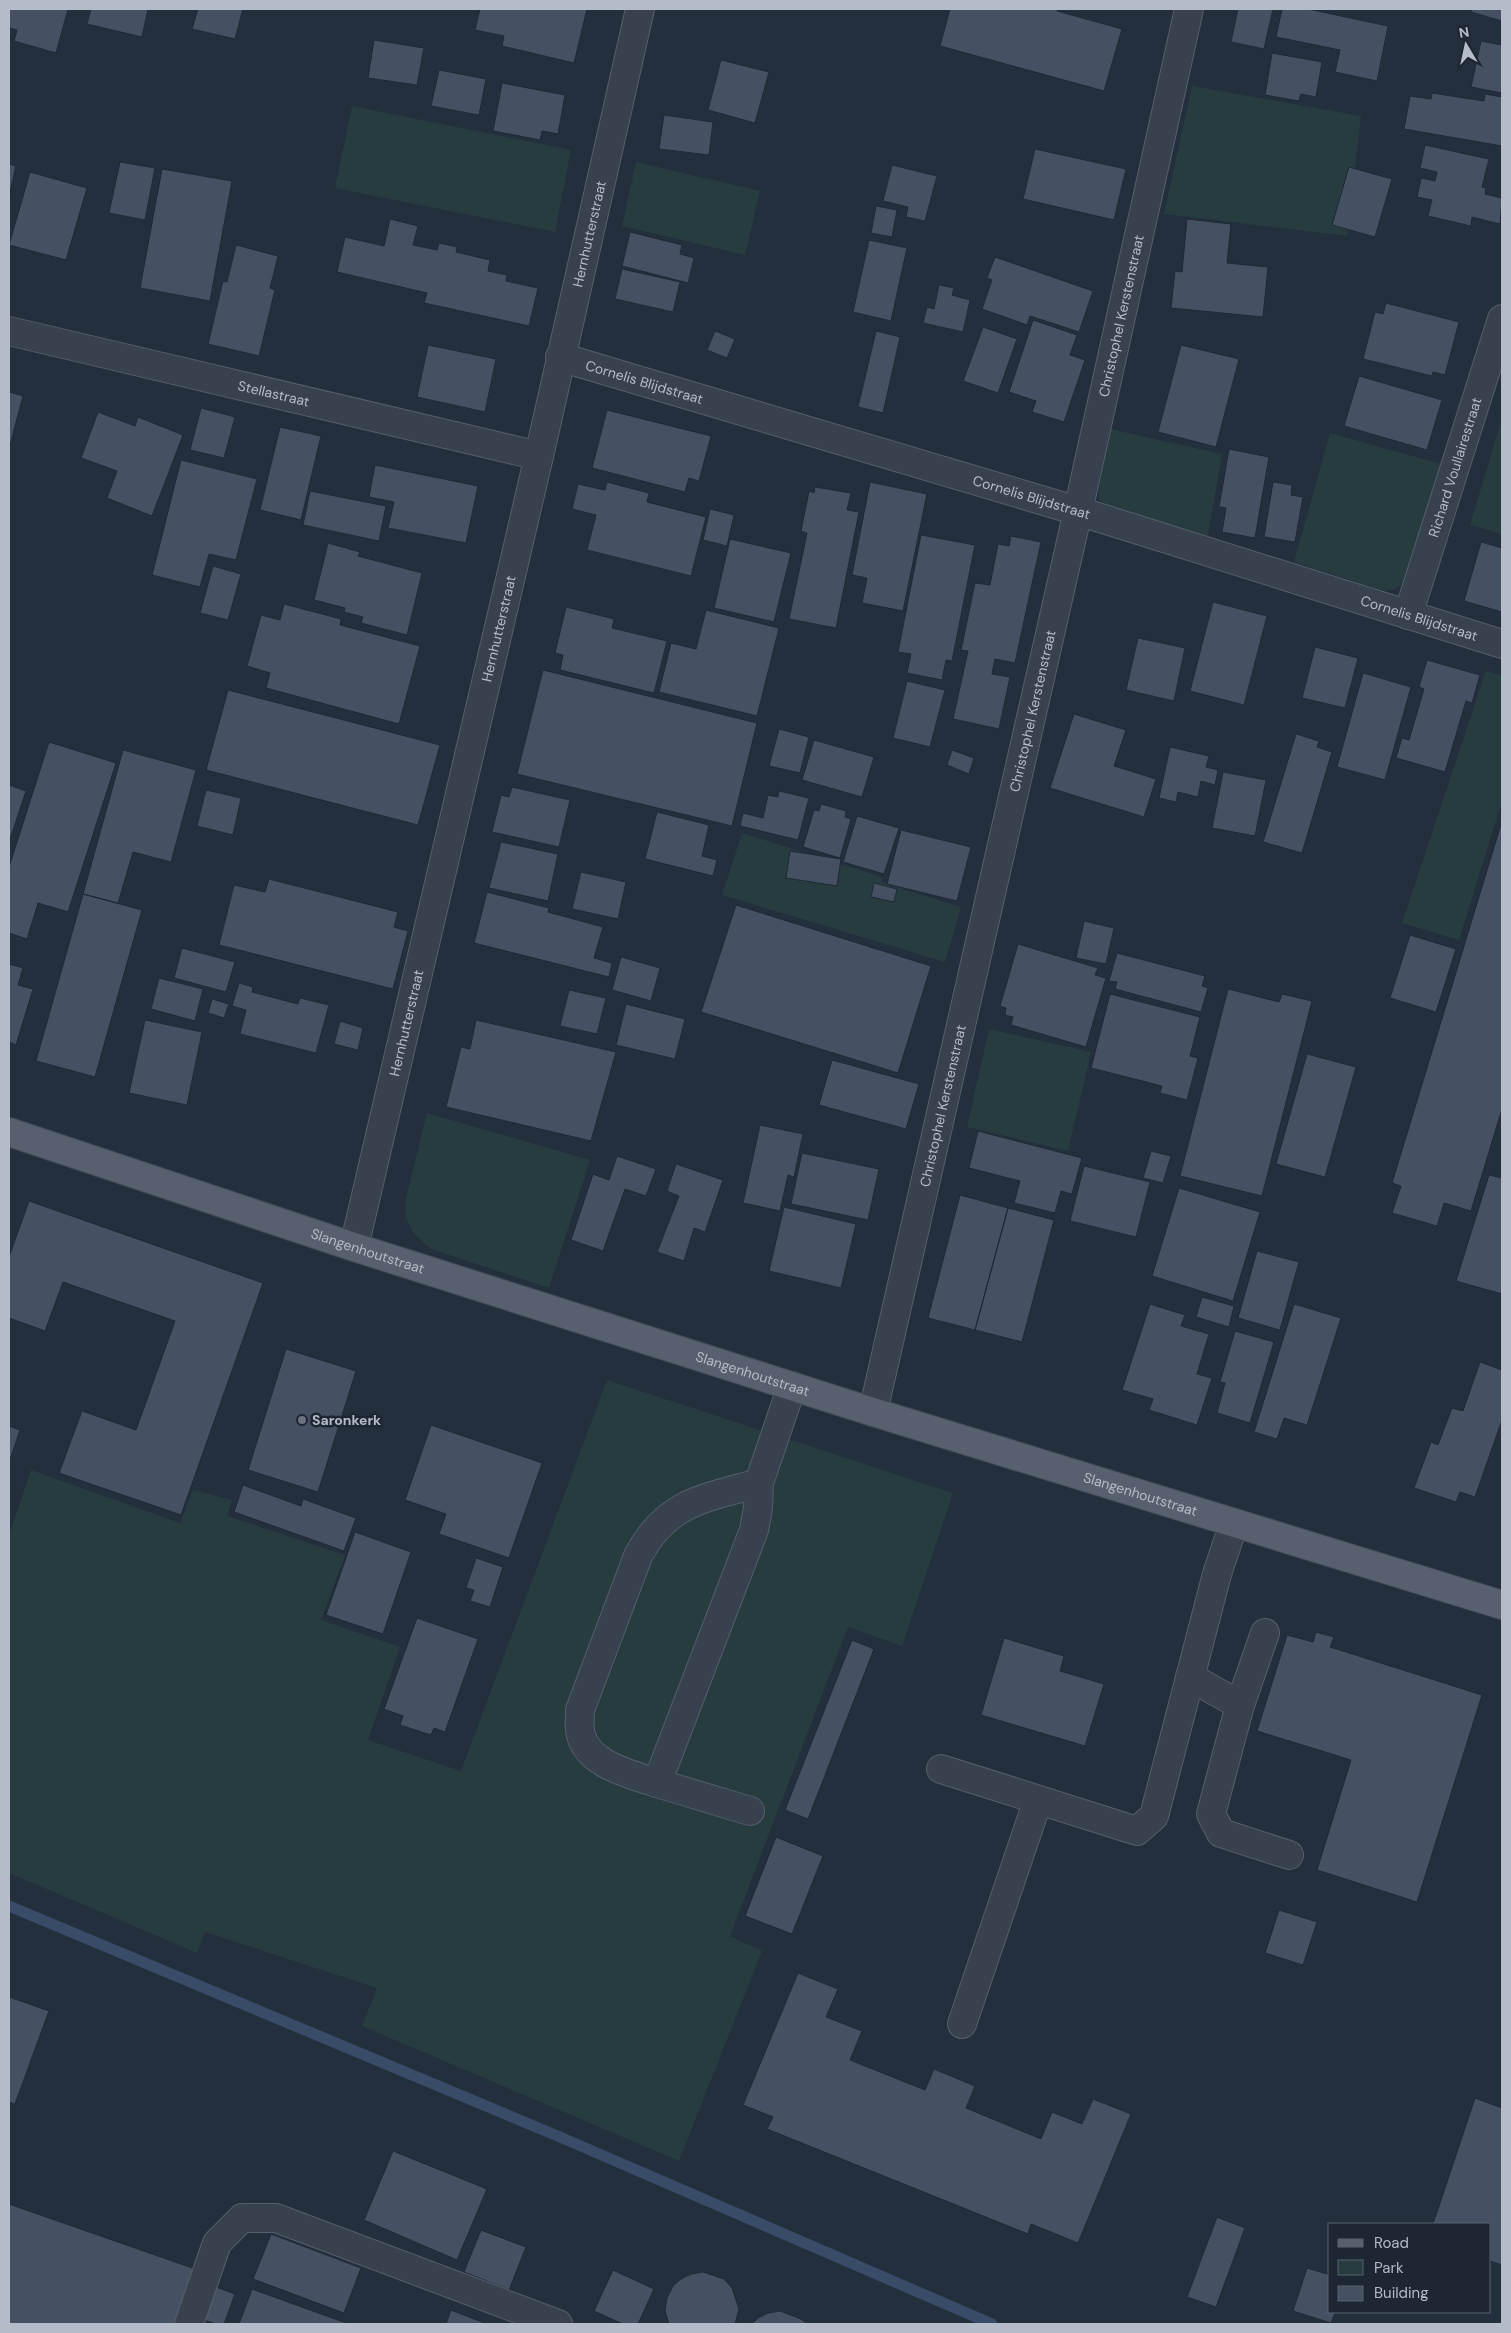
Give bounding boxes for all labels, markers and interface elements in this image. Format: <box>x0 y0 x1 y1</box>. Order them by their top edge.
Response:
north arrow <box>1441 20 1491 70</box>
text: N <box>1458 22 1470 42</box>
street label: Hernhutterstraat <box>568 179 610 289</box>
street label: Christophel Kerstenstraat <box>1095 233 1148 398</box>
street label: Cornelis Blijdstraat <box>583 356 705 408</box>
street label: Stellastraat <box>236 376 311 411</box>
street label: Richard Voullairestraat <box>1424 395 1486 539</box>
street label: Cornelis Blijdstraat <box>971 471 1093 523</box>
street label: Hernhutterstraat <box>477 574 520 684</box>
street label: Cornelis Blijdstraat <box>1358 591 1480 645</box>
street label: Christophel Kerstenstraat <box>1005 628 1060 794</box>
street label: Hernhutterstraat <box>385 968 428 1078</box>
street label: Christophel Kerstenstraat <box>916 1023 970 1189</box>
street label: Slangenhoutstraat <box>309 1224 427 1278</box>
street label: Slangenhoutstraat <box>694 1347 812 1400</box>
place label: Saronkerk <box>312 1411 381 1429</box>
marker: Saronkerk <box>296 1414 308 1426</box>
street label: Slangenhoutstraat <box>1081 1468 1200 1520</box>
legend <box>1328 2223 1491 2313</box>
text: Road <box>1374 2233 1409 2253</box>
text: Park <box>1374 2258 1404 2278</box>
text: Building <box>1374 2283 1429 2303</box>

